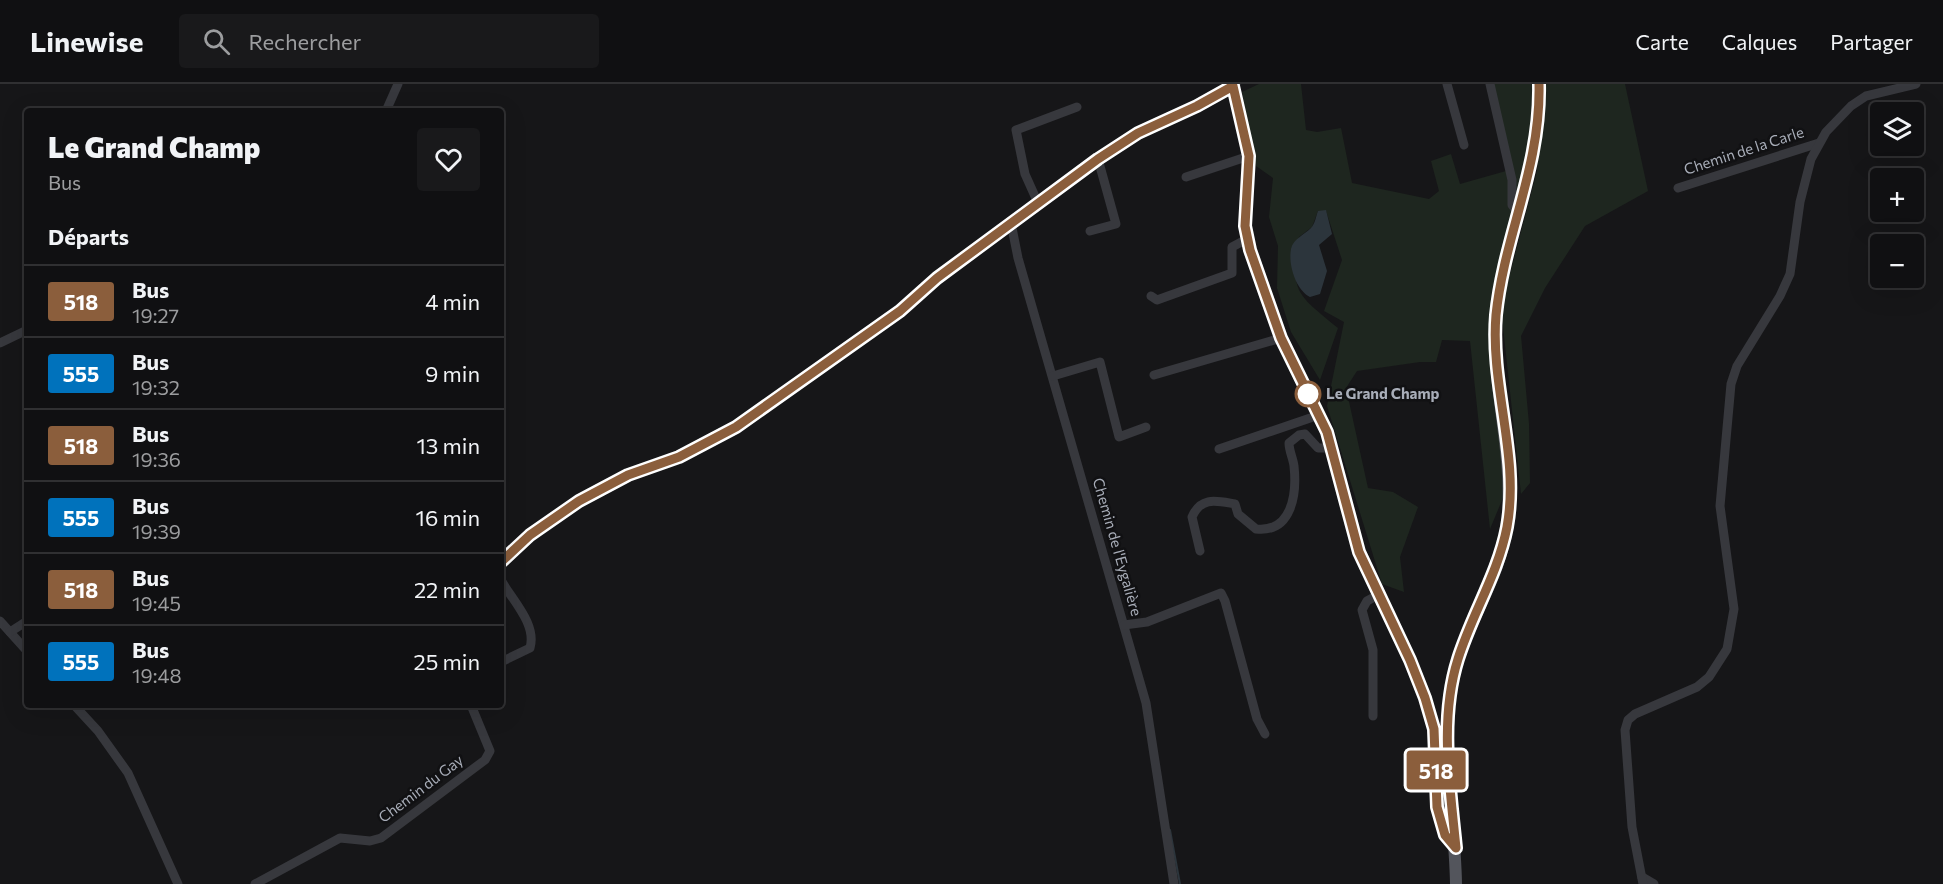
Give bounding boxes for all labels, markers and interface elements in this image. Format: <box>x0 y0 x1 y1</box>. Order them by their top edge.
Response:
search box <box>179 14 599 68</box>
text: Linewise <box>30 24 143 58</box>
icon: search <box>200 25 233 58</box>
text: Rechercher <box>248 28 361 55</box>
text: Carte <box>1636 29 1689 54</box>
text: Calques <box>1722 29 1797 54</box>
text: Partager <box>1830 29 1913 54</box>
map controls <box>1870 102 1924 288</box>
button: layers <box>1870 102 1924 156</box>
street label: Chemin de la Carle <box>1681 122 1806 178</box>
button: heart <box>417 128 480 191</box>
text: Le Grand Champ <box>48 130 260 164</box>
button: + <box>1870 168 1924 222</box>
text: Bus <box>48 170 81 194</box>
text: Départs <box>48 223 129 250</box>
button: − <box>1870 234 1924 288</box>
text: Bus <box>132 276 169 303</box>
text: 4 min <box>425 288 480 315</box>
text: 518 <box>64 289 98 314</box>
text: 19:27 <box>132 303 179 327</box>
text: Bus <box>132 348 169 375</box>
text: 9 min <box>425 360 480 387</box>
text: 555 <box>63 361 99 386</box>
text: 19:32 <box>132 375 180 399</box>
marker: Le Grand Champ <box>1295 381 1321 407</box>
place label: Le Grand Champ <box>1326 384 1440 402</box>
text: Bus <box>132 420 169 447</box>
text: 13 min <box>416 432 480 459</box>
text: 518 <box>64 433 98 458</box>
text: 19:36 <box>132 447 181 471</box>
street label: Chemin de l'Eygalière <box>1090 476 1146 618</box>
text: Bus <box>132 492 169 519</box>
text: 16 min <box>416 504 480 531</box>
text: 555 <box>63 505 99 530</box>
text: 19:39 <box>132 519 181 543</box>
text: Bus <box>132 564 169 591</box>
text: 22 min <box>414 576 480 603</box>
text: 518 <box>64 577 98 602</box>
text: 19:45 <box>132 591 181 615</box>
text: Bus <box>132 636 169 663</box>
text: 25 min <box>413 648 480 675</box>
text: 555 <box>63 649 99 674</box>
text: 19:48 <box>132 663 182 687</box>
street label: Chemin du Gay <box>374 750 467 826</box>
line badge: 518 <box>1402 750 1470 790</box>
text: 518 <box>1419 758 1453 783</box>

